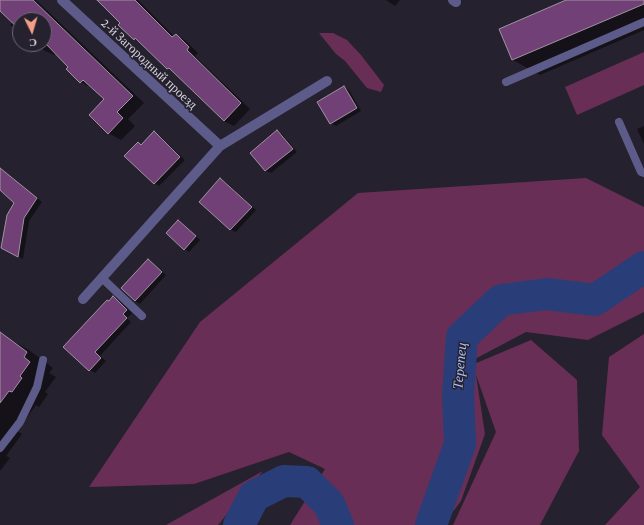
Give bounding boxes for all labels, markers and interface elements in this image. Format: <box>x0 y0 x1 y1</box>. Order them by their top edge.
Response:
north arrow <box>12 12 52 52</box>
street label: 2-й Загородный проезд <box>98 15 200 113</box>
text: С <box>28 37 37 49</box>
water label: Терепец <box>450 342 470 390</box>

